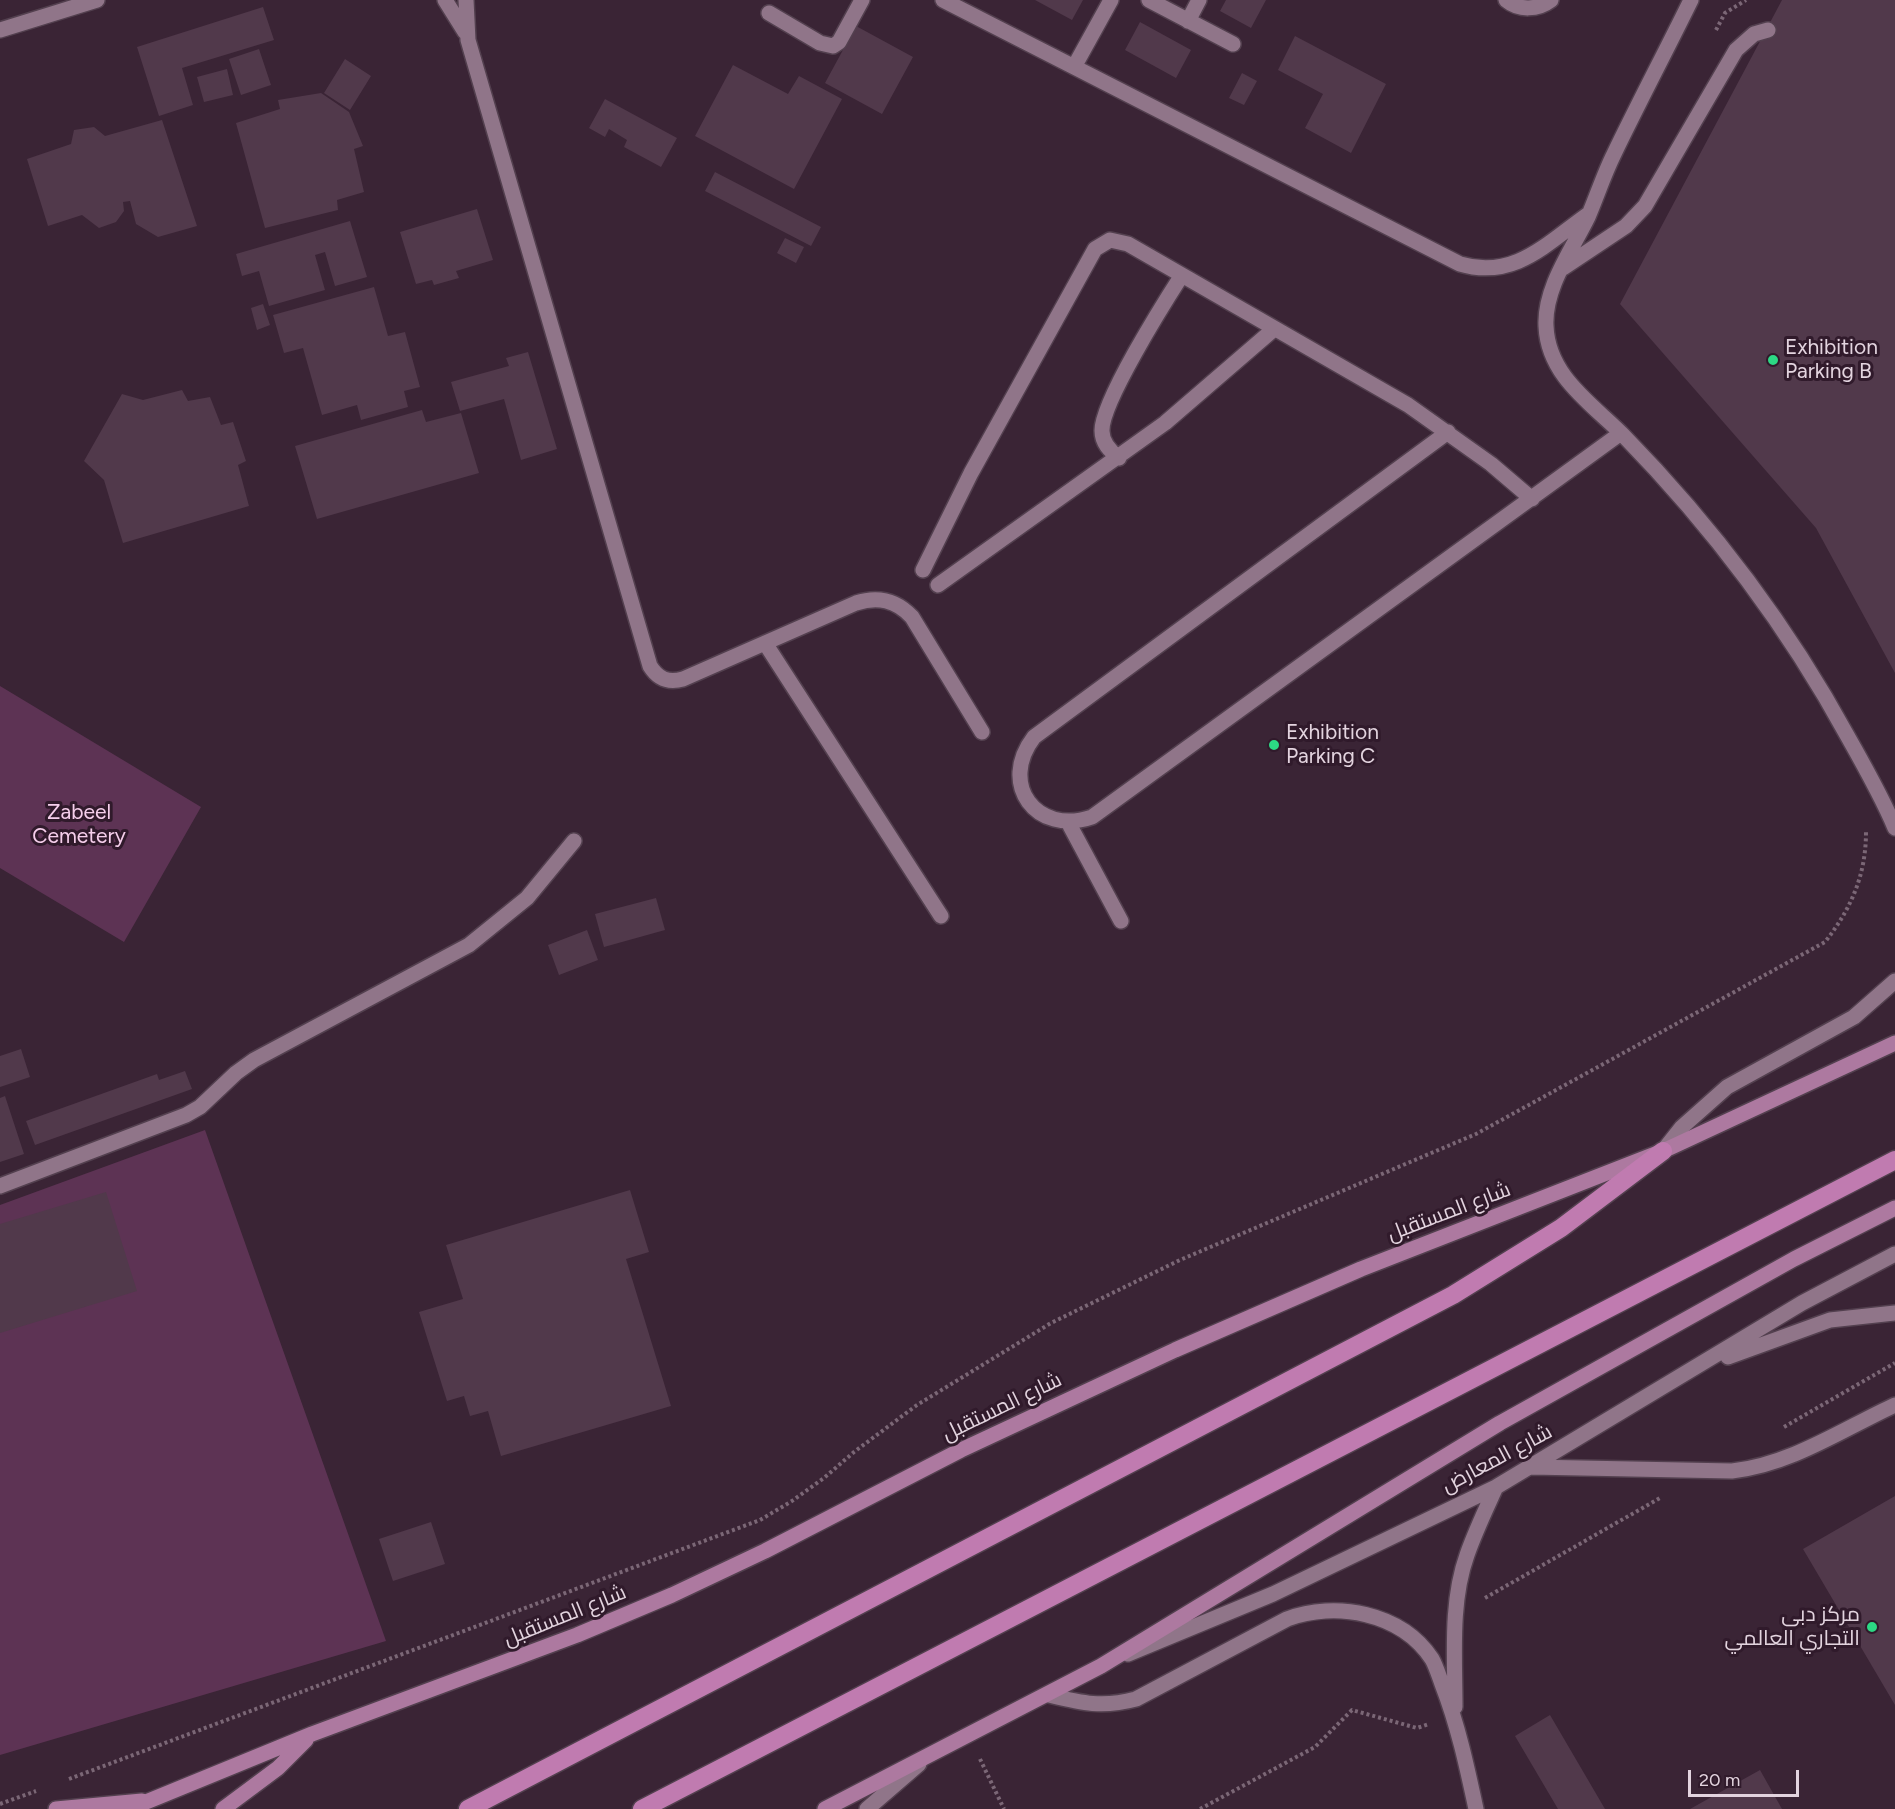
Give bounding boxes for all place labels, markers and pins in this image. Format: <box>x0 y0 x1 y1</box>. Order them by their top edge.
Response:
place label: Exhibition Parking B <box>1785 335 1878 385</box>
marker: Exhibition Parking B <box>1766 353 1780 367</box>
place label: Exhibition Parking C <box>1286 720 1379 770</box>
marker: Exhibition Parking C <box>1267 738 1281 752</box>
place label: مركز دبي التجاري العالمي <box>1725 1602 1860 1652</box>
marker: مركز دبي التجاري العالمي <box>1865 1620 1879 1634</box>

